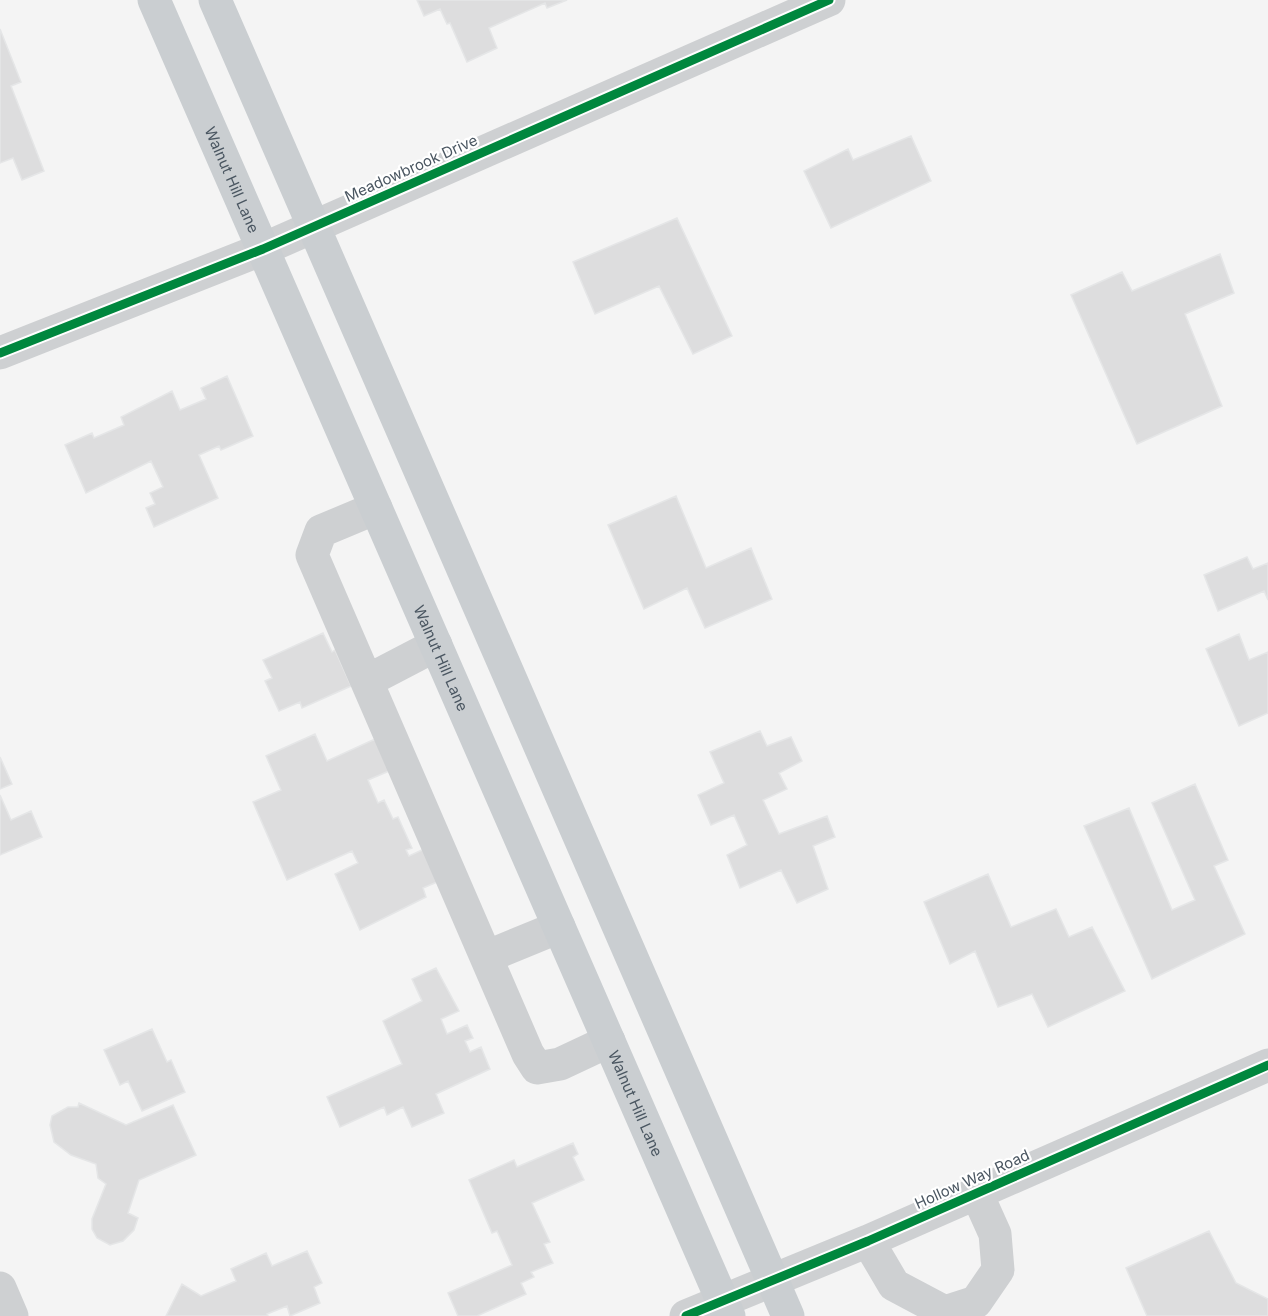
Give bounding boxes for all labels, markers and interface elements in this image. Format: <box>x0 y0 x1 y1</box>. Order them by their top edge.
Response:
street label: Walnut Hill Lane <box>201 124 264 236</box>
street label: Meadowbrook Drive <box>342 130 480 206</box>
street label: Walnut Hill Lane <box>410 602 473 714</box>
street label: Walnut Hill Lane <box>605 1047 668 1159</box>
street label: Hollow Way Road <box>912 1145 1032 1213</box>

